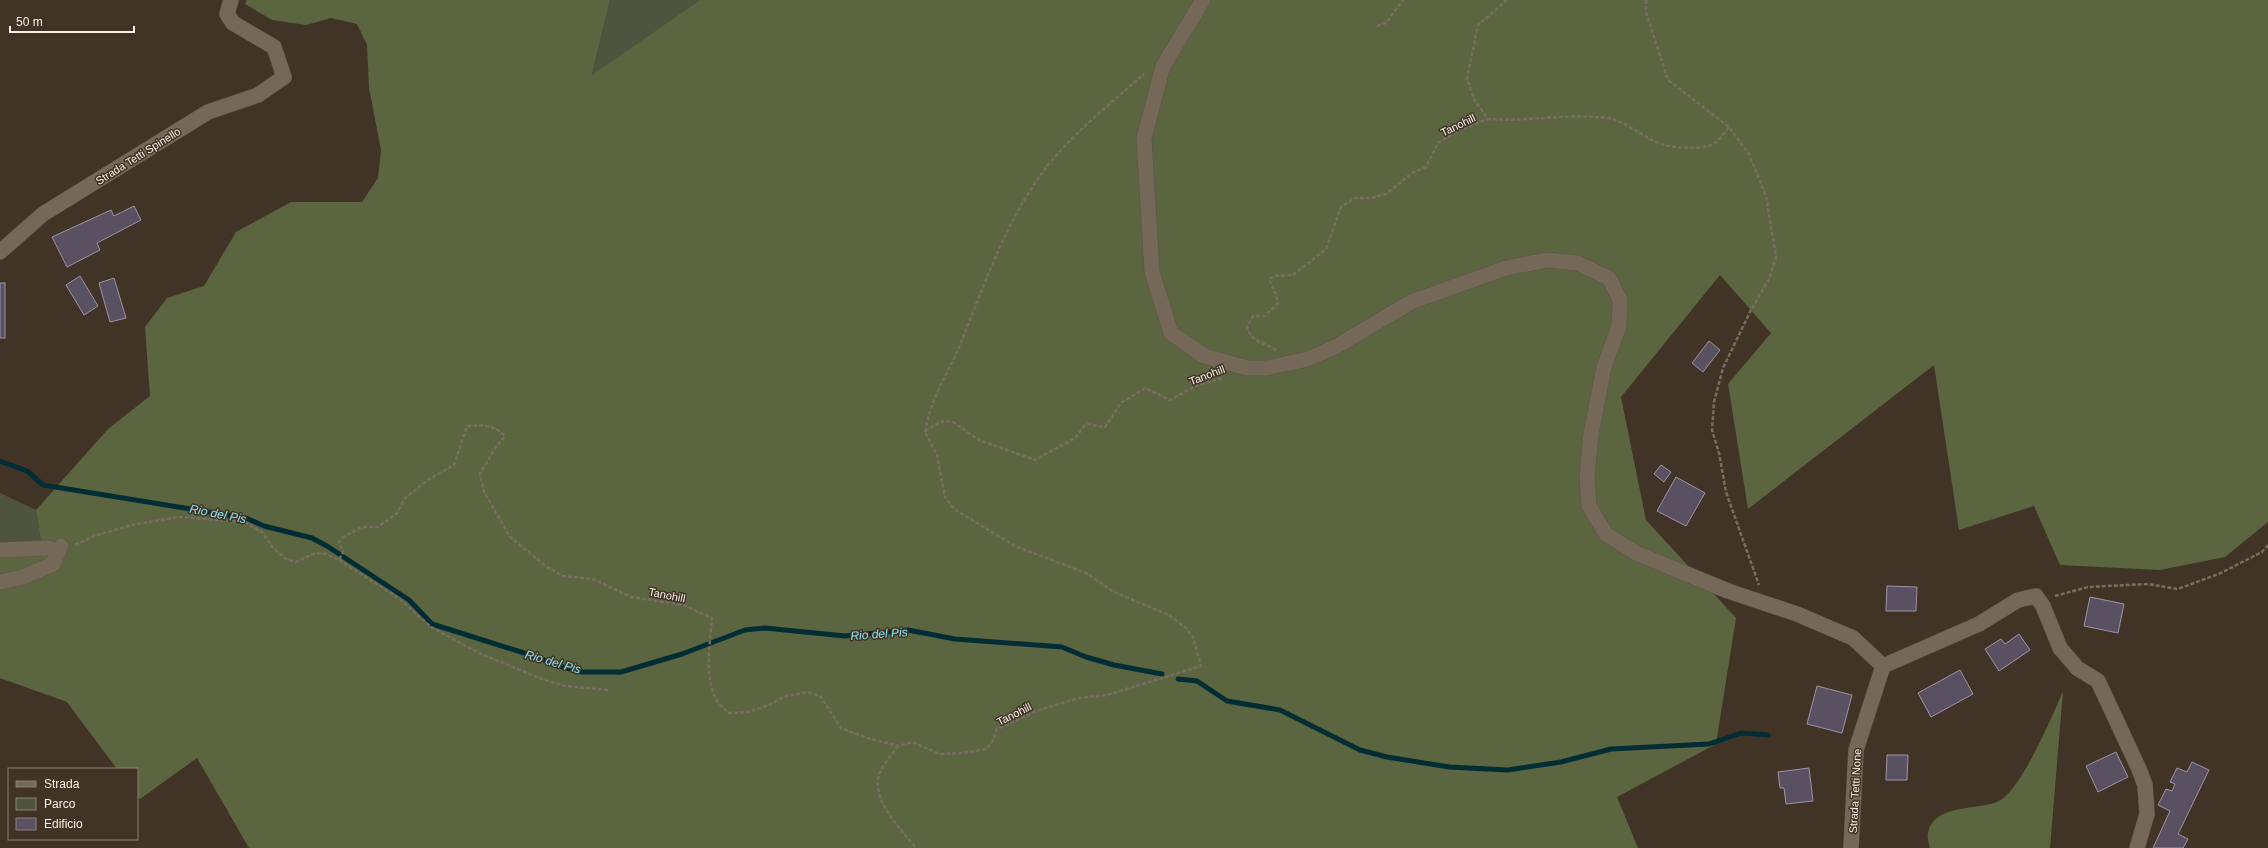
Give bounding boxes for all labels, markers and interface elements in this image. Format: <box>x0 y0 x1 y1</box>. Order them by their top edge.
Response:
scale bar <box>10 8 134 34</box>
text: 50 m <box>16 15 43 29</box>
street label: Tanohill <box>1439 111 1477 139</box>
street label: Strada Tetti Spinello <box>93 125 183 187</box>
street label: Tanohill <box>1187 363 1227 387</box>
water label: Rio del Pis <box>189 502 247 526</box>
street label: Tanohill <box>648 586 686 604</box>
water label: Rio del Pis <box>850 625 908 643</box>
water label: Rio del Pis <box>524 647 582 677</box>
street label: Tanohill <box>995 700 1033 728</box>
street label: Strada Tetti None <box>1847 748 1863 834</box>
legend <box>8 768 138 840</box>
text: Strada <box>44 777 80 791</box>
text: Parco <box>44 797 76 811</box>
text: Edificio <box>44 817 83 831</box>

